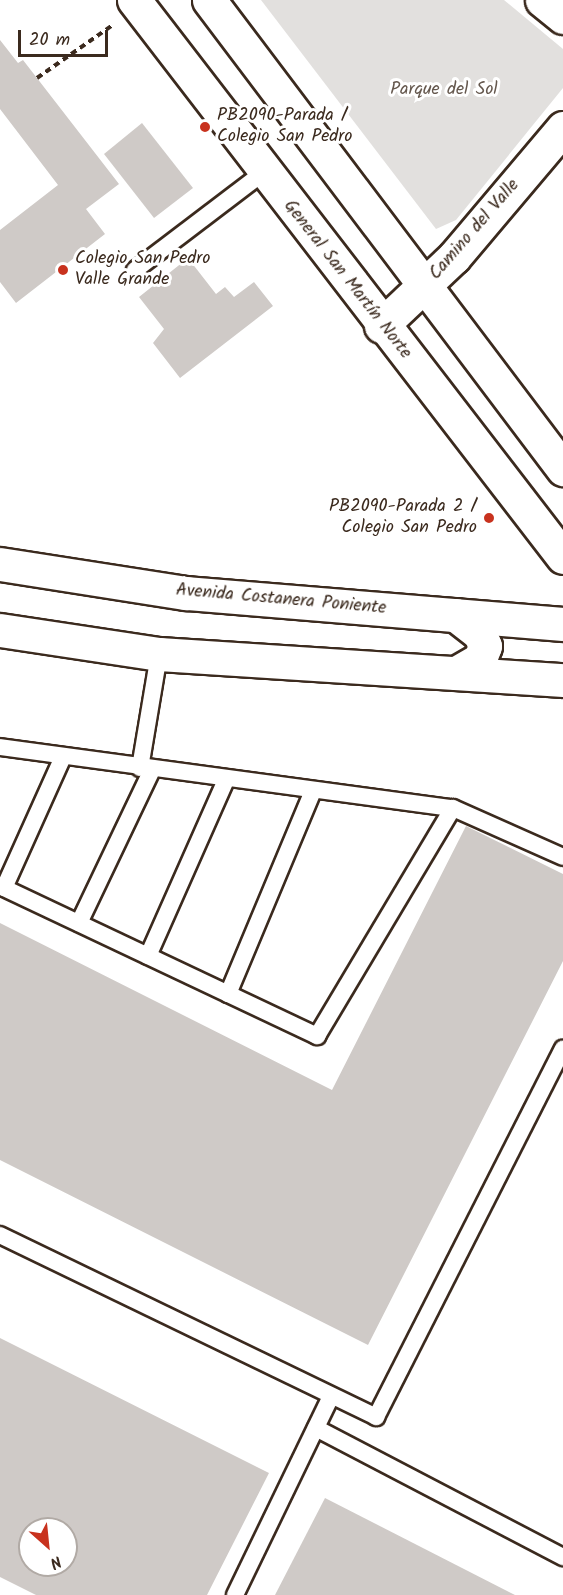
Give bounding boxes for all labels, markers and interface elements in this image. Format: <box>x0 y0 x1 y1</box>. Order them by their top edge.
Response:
scale bar <box>21 18 111 56</box>
text: 20 m <box>29 26 70 55</box>
park label: Parque del Sol <box>390 79 498 101</box>
place label: PB2090-Parada / Colegio San Pedro <box>217 106 352 148</box>
marker: PB2090-Parada / Colegio San Pedro <box>198 120 212 134</box>
street label: Camino del Valle <box>425 175 525 285</box>
street label: General San Martín Norte <box>278 196 416 364</box>
place label: Colegio San Pedro Valle Grande <box>75 249 210 292</box>
marker: Colegio San Pedro Valle Grande <box>56 263 70 277</box>
place label: PB2090-Parada 2 / Colegio San Pedro <box>329 497 477 540</box>
marker: PB2090-Parada 2 / Colegio San Pedro <box>482 511 496 525</box>
street label: Avenida Costanera Poniente <box>175 580 387 620</box>
north arrow <box>18 1517 78 1577</box>
text: N <box>45 1548 66 1575</box>

